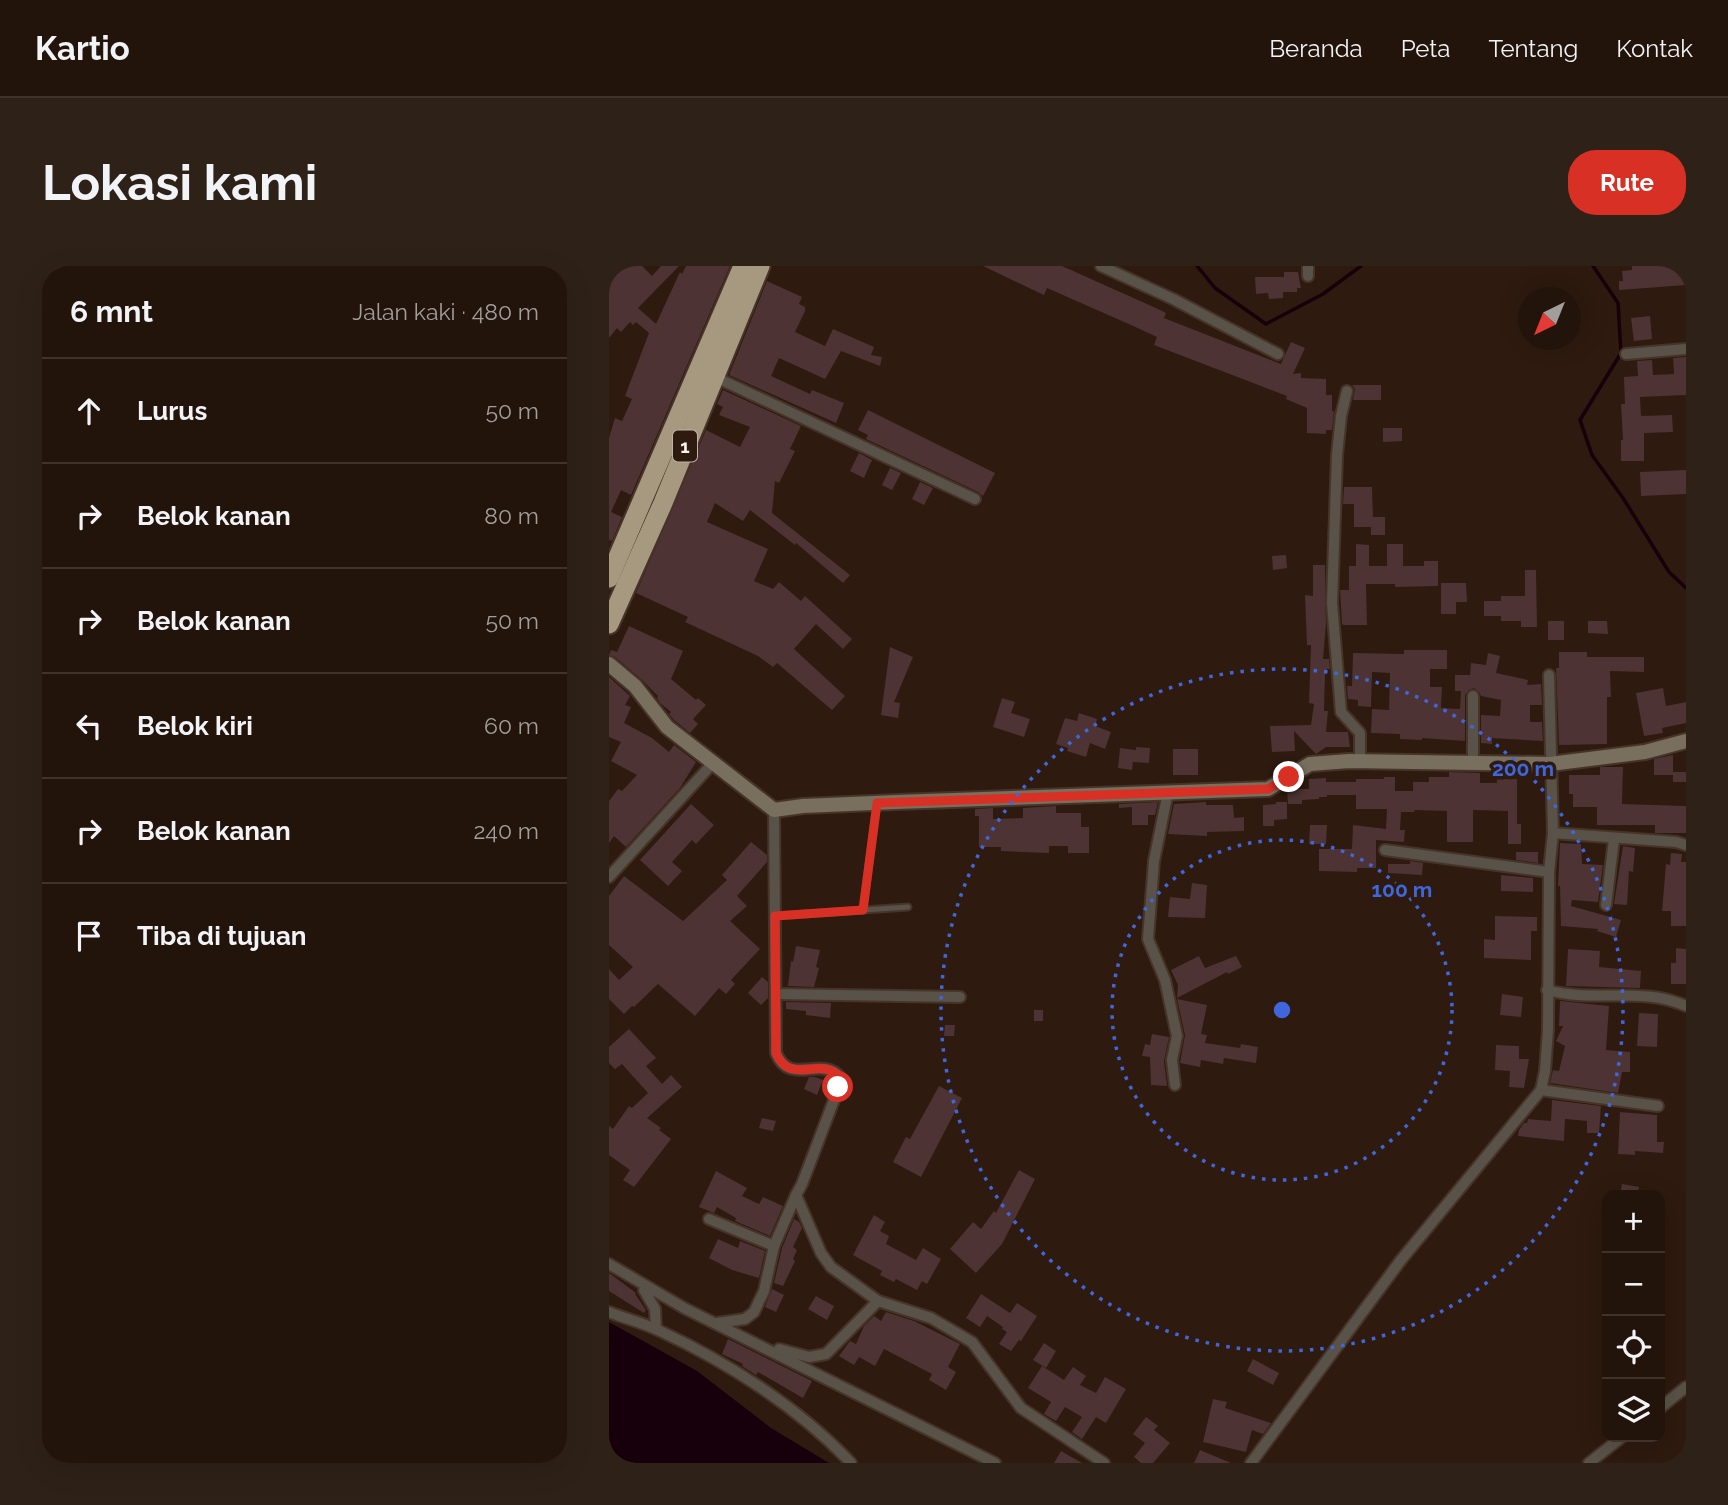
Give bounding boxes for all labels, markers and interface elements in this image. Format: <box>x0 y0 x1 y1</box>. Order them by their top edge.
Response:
text: Kartio <box>35 29 130 68</box>
text: Beranda <box>1269 34 1363 63</box>
text: Peta <box>1401 34 1450 63</box>
text: Tentang <box>1488 34 1578 63</box>
text: Kontak <box>1616 34 1693 63</box>
button: Rute <box>1568 150 1686 215</box>
text: Lokasi kami <box>42 154 317 211</box>
north arrow <box>1518 287 1581 350</box>
text: 6 mnt <box>70 294 153 329</box>
text: Jalan kaki · 480 m <box>352 298 539 325</box>
icon: ahead <box>70 392 108 430</box>
text: Lurus <box>137 396 207 426</box>
text: 50 m <box>485 397 539 424</box>
road number: 1 <box>673 430 697 462</box>
icon: right <box>70 497 108 535</box>
text: Belok kanan <box>137 501 291 531</box>
text: 80 m <box>484 502 539 529</box>
icon: right <box>70 602 108 640</box>
text: Belok kanan <box>137 606 291 636</box>
text: 50 m <box>485 607 539 634</box>
icon: left <box>70 707 108 745</box>
text: Belok kiri <box>137 711 253 741</box>
text: 60 m <box>484 712 539 739</box>
text: 200 m <box>1492 756 1554 781</box>
route end <box>1273 761 1304 792</box>
icon: right <box>70 812 108 850</box>
text: Belok kanan <box>137 816 291 846</box>
text: 240 m <box>473 817 539 844</box>
text: 100 m <box>1372 877 1432 902</box>
icon: arrive <box>70 917 108 955</box>
text: Tiba di tujuan <box>137 921 307 951</box>
centre of rings <box>1270 998 1294 1022</box>
route start <box>822 1071 853 1102</box>
map controls <box>1602 1190 1665 1442</box>
button: + <box>1602 1190 1665 1253</box>
button: − <box>1602 1253 1665 1316</box>
button: locate <box>1602 1316 1665 1379</box>
button: layers <box>1602 1379 1665 1442</box>

